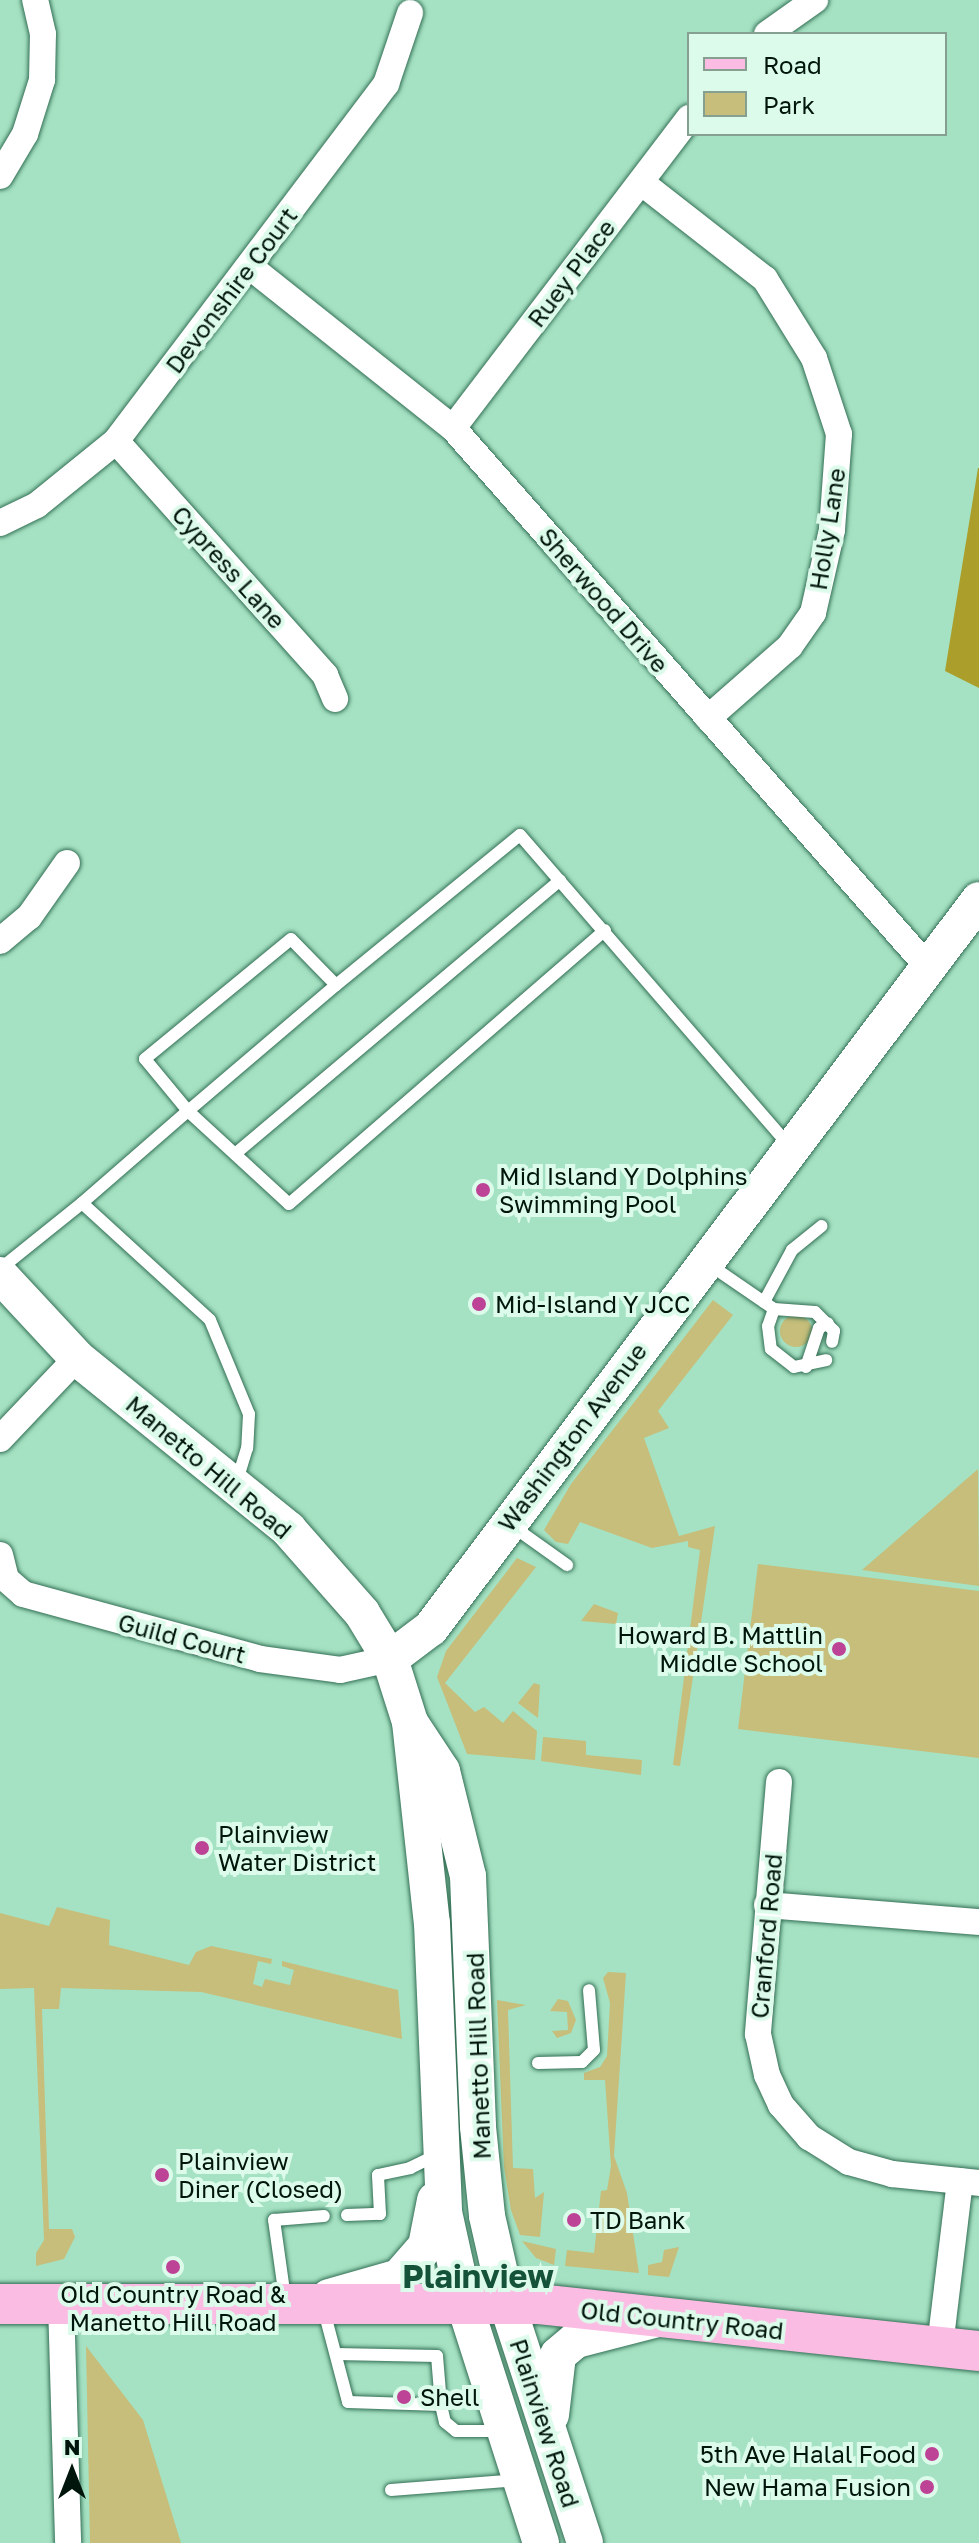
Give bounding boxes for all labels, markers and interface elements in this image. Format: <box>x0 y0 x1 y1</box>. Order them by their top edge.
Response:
legend <box>687 32 947 136</box>
text: Road <box>763 50 822 79</box>
text: Park <box>763 90 815 119</box>
street label: Devonshire Court <box>159 201 303 379</box>
street label: Ruey Place <box>521 214 621 332</box>
street label: Holly Lane <box>803 466 851 592</box>
street label: Cypress Lane <box>166 500 292 634</box>
street label: Sherwood Drive <box>533 522 675 678</box>
place label: Mid Island Y Dolphins Swimming Pool <box>499 1162 748 1218</box>
marker: Mid Island Y Dolphins Swimming Pool <box>474 1181 492 1199</box>
place label: Mid-Island Y JCC <box>495 1290 690 1318</box>
marker: Mid-Island Y JCC <box>470 1295 488 1313</box>
street label: Washington Avenue <box>492 1337 652 1537</box>
street label: Manetto Hill Road <box>120 1389 298 1545</box>
street label: Guild Court <box>115 1607 249 1669</box>
place label: Howard B. Mattlin Middle School <box>617 1621 823 1677</box>
marker: Howard B. Mattlin Middle School <box>830 1640 848 1658</box>
place label: Plainview Water District <box>218 1820 376 1876</box>
marker: Plainview Water District <box>193 1839 211 1857</box>
street label: Cranford Road <box>744 1852 788 2020</box>
street label: Manetto Hill Road <box>460 1952 496 2160</box>
place label: Plainview Diner (Closed) <box>178 2147 343 2203</box>
marker: Plainview Diner (Closed) <box>153 2166 171 2184</box>
place label: TD Bank <box>590 2206 686 2234</box>
marker: TD Bank <box>565 2211 583 2229</box>
district label: Plainview <box>402 2257 554 2295</box>
marker: Old Country Road & Manetto Hill Road <box>164 2258 182 2276</box>
place label: Old Country Road & Manetto Hill Road <box>60 2280 286 2336</box>
street label: Old Country Road <box>579 2295 785 2345</box>
street label: Plainview Road <box>504 2335 586 2511</box>
place label: Shell <box>420 2383 479 2411</box>
marker: Shell <box>395 2388 413 2406</box>
north arrow <box>32 2431 112 2511</box>
text: N <box>64 2433 80 2460</box>
place label: 5th Ave Halal Food <box>700 2440 916 2468</box>
marker: 5th Ave Halal Food <box>923 2445 941 2463</box>
place label: New Hama Fusion <box>704 2473 911 2501</box>
marker: New Hama Fusion <box>918 2478 936 2496</box>

